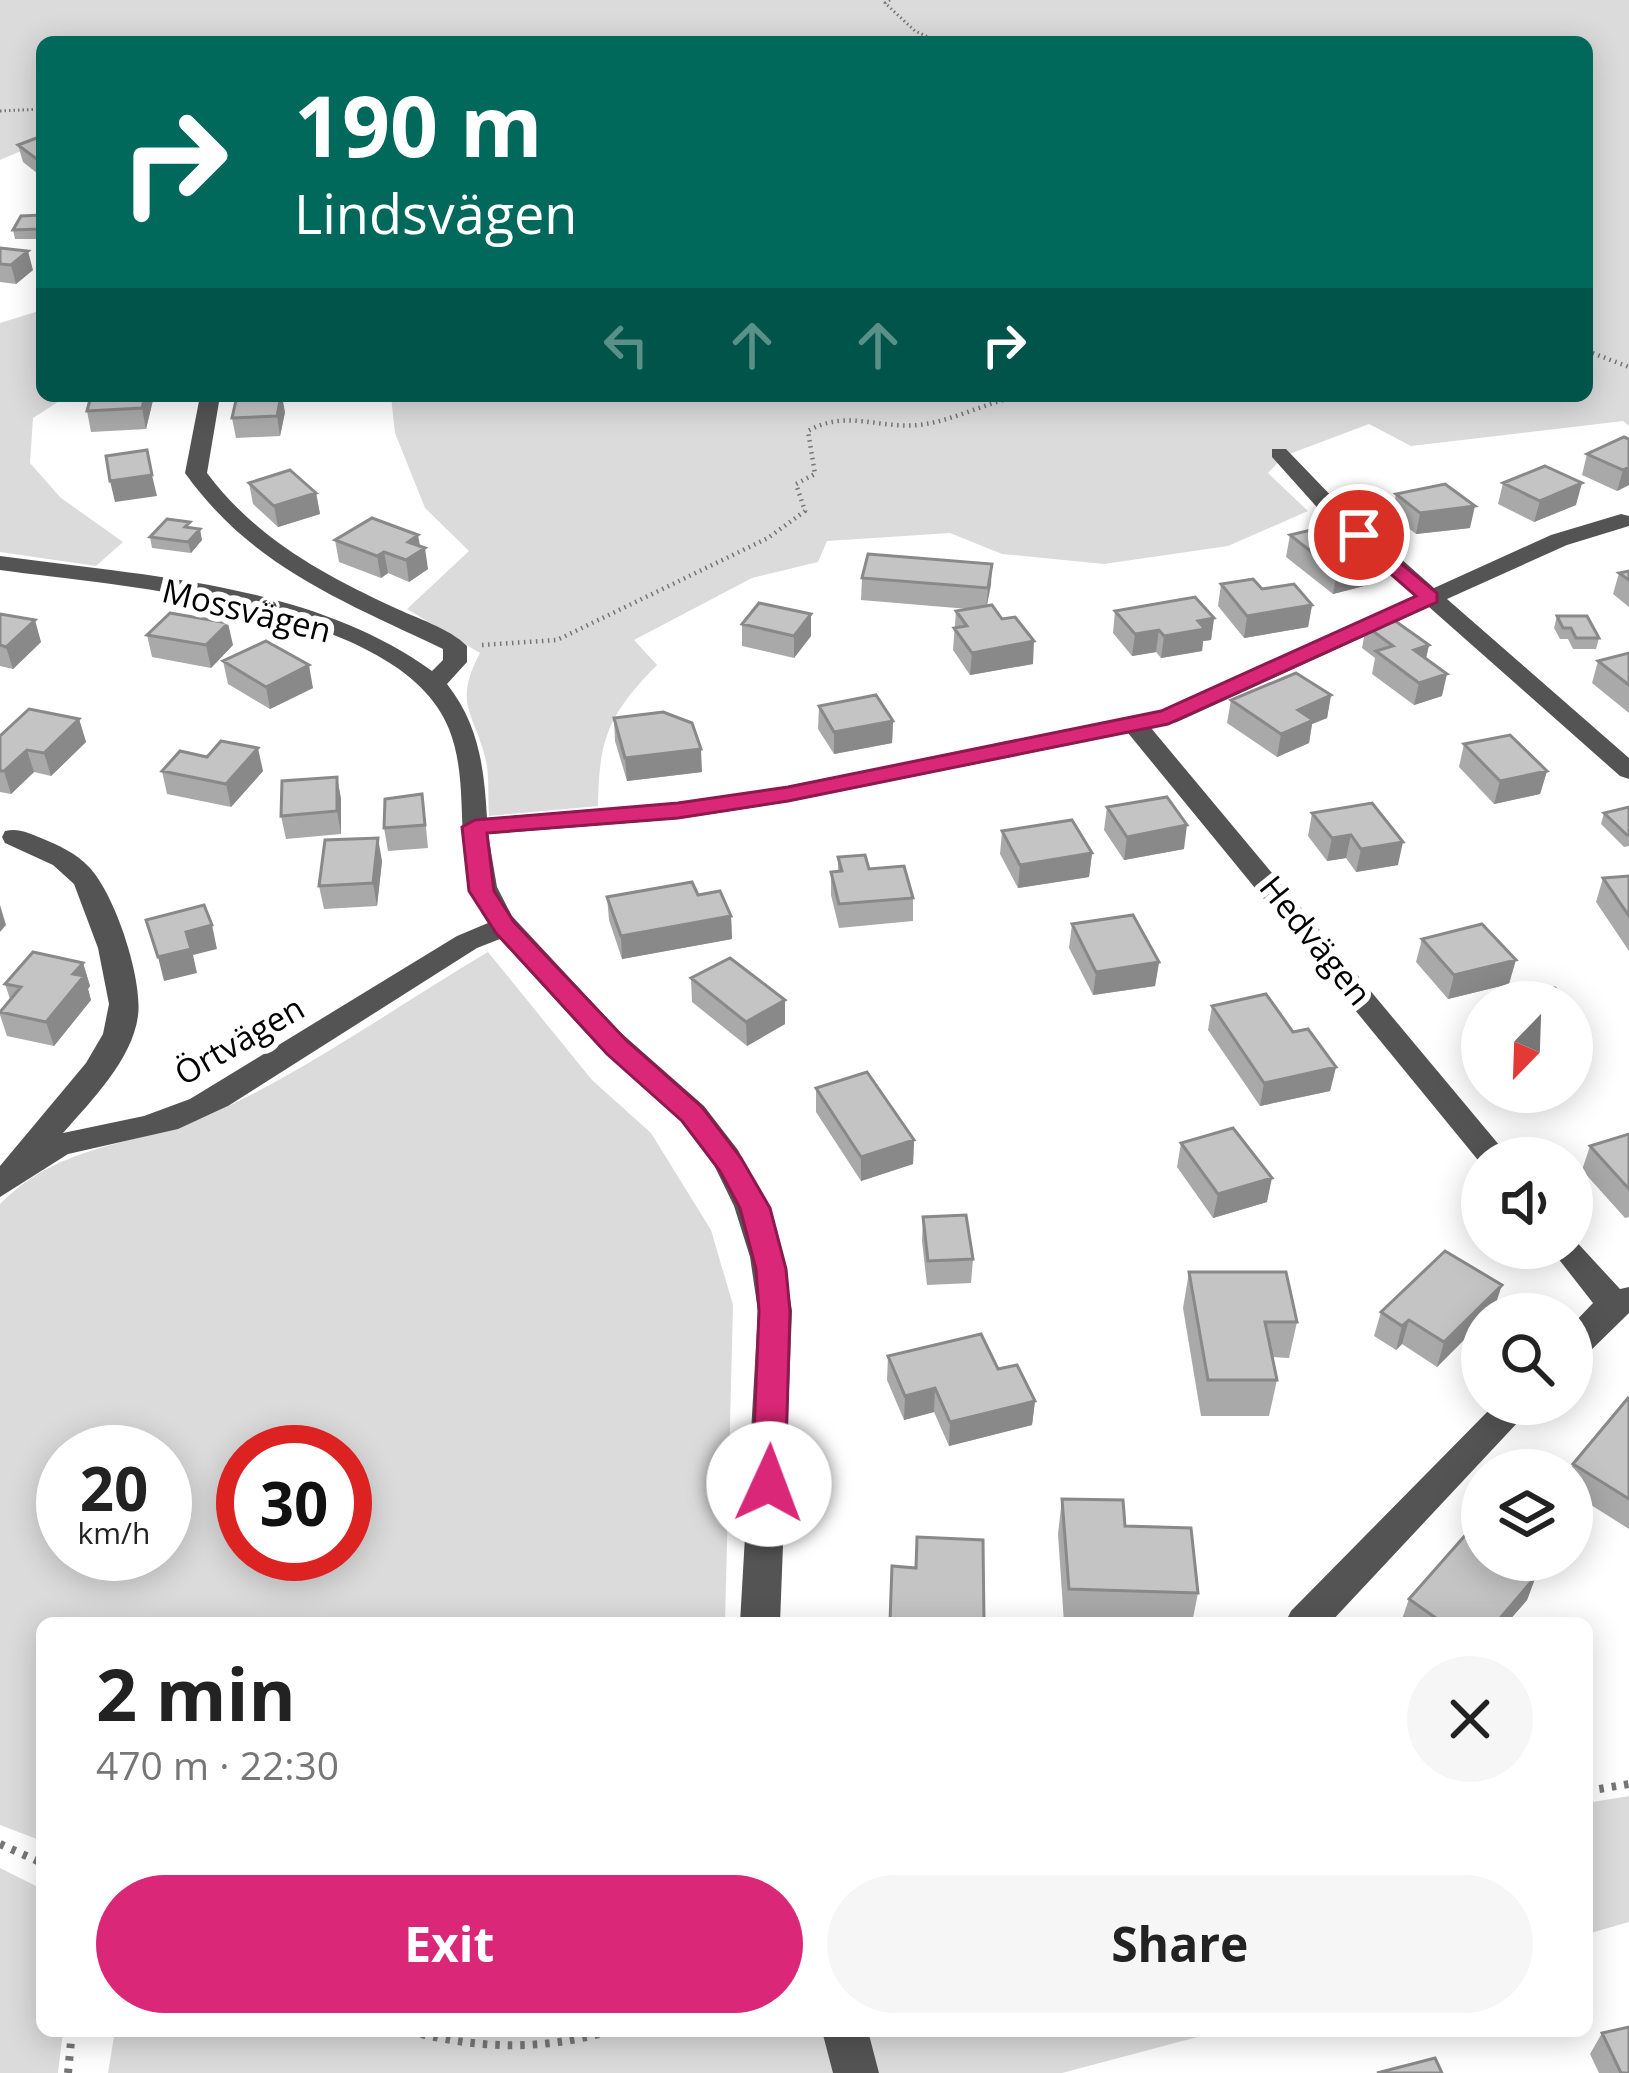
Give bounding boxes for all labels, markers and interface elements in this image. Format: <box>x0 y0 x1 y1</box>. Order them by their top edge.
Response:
text: 190 m <box>294 67 542 182</box>
icon: right <box>96 84 252 240</box>
text: Lindsvägen <box>294 176 577 250</box>
icon: left <box>593 312 659 378</box>
icon: ahead <box>719 312 785 378</box>
icon: ahead <box>845 312 911 378</box>
icon: right <box>971 312 1037 378</box>
pin <box>1308 484 1410 586</box>
icon: arrive <box>1326 502 1392 568</box>
street label: Mossvägen <box>158 567 336 653</box>
street label: Hedvägen <box>1250 866 1382 1014</box>
north arrow <box>1461 981 1593 1113</box>
map controls <box>1461 981 1593 1581</box>
street label: Örtvägen <box>166 985 312 1095</box>
button: sound <box>1461 1137 1593 1269</box>
button: search <box>1461 1293 1593 1425</box>
position arrow <box>706 1421 832 1547</box>
speed limit sign: 30 <box>216 1425 372 1581</box>
text: 20 <box>80 1447 148 1529</box>
button: layers <box>1461 1449 1593 1581</box>
text: km/h <box>78 1512 150 1553</box>
text: 2 min <box>96 1644 296 1742</box>
button: close <box>1407 1656 1533 1782</box>
text: 470 m · 22:30 <box>96 1738 339 1791</box>
button: Exit <box>96 1875 803 2013</box>
button: Share <box>827 1875 1533 2013</box>

